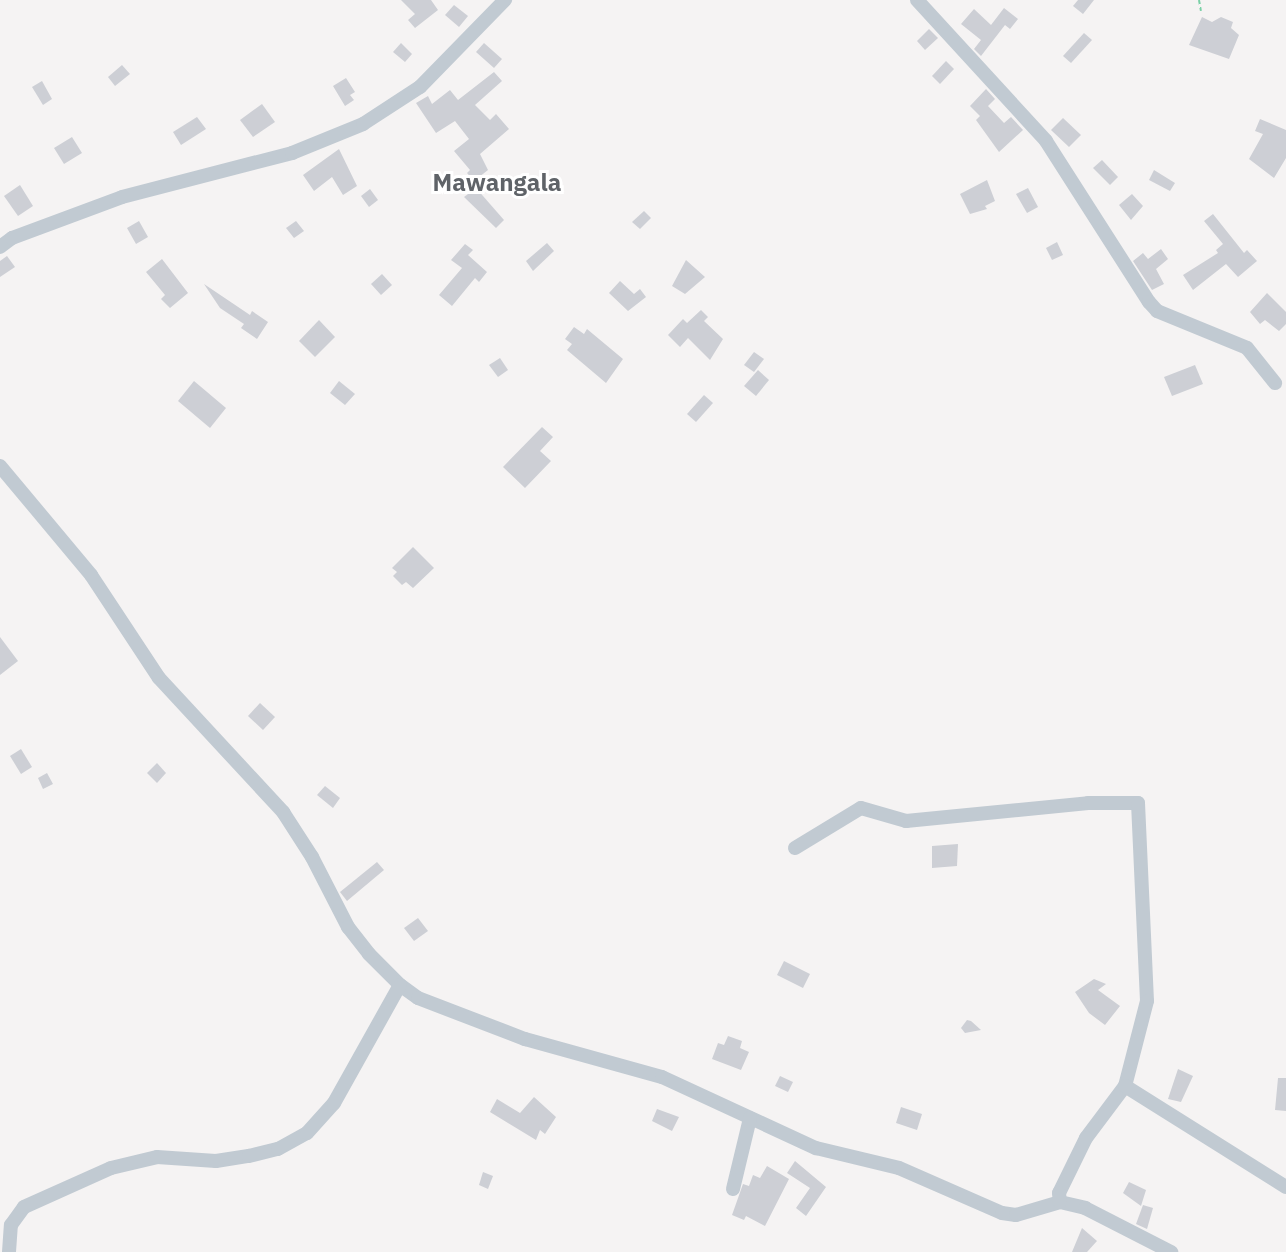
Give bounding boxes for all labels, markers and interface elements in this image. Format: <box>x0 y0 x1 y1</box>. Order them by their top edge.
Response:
district label: Mawangala <box>433 169 561 197</box>

